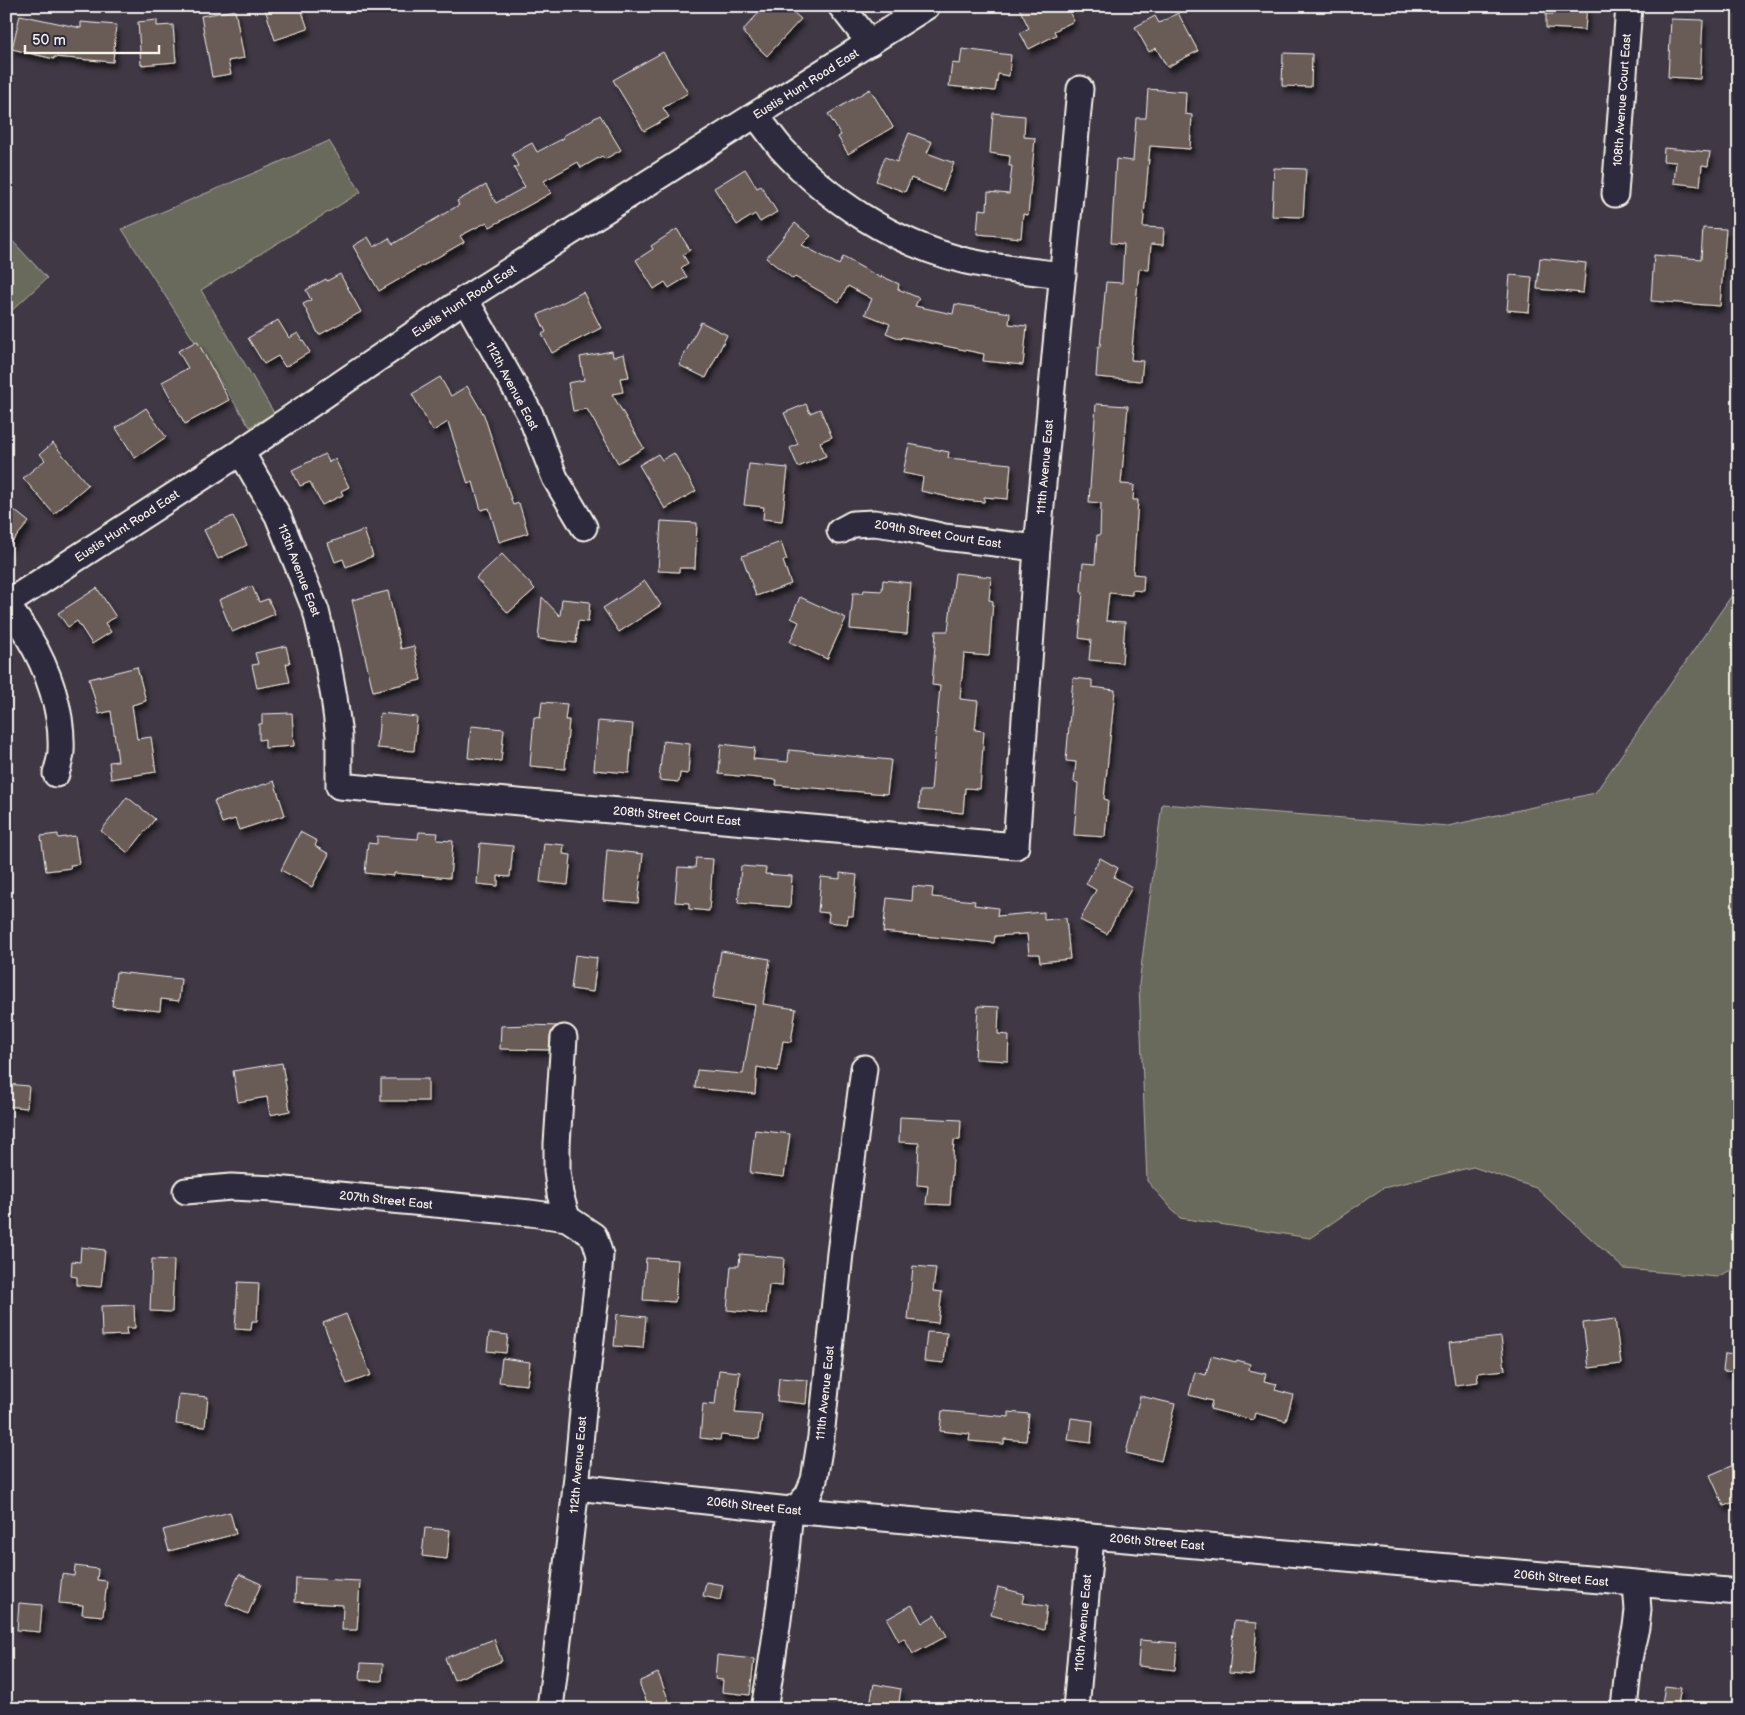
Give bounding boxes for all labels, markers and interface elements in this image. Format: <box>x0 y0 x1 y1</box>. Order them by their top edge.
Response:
scale bar <box>25 22 159 54</box>
text: 50 m <box>32 31 66 50</box>
street label: 108th Avenue Court East <box>1610 33 1635 167</box>
street label: Eustis Hunt Road East <box>751 46 862 123</box>
street label: Eustis Hunt Road East <box>409 262 520 341</box>
street label: 112th Avenue East <box>482 340 541 433</box>
street label: 111th Avenue East <box>1034 419 1057 515</box>
street label: Eustis Hunt Road East <box>72 487 183 566</box>
street label: 209th Street Court East <box>873 517 1003 552</box>
street label: 113th Avenue East <box>274 522 323 619</box>
street label: 208th Street Court East <box>612 803 742 830</box>
street label: 207th Street East <box>338 1188 434 1213</box>
street label: 111th Avenue East <box>813 1345 838 1441</box>
street label: 112th Avenue East <box>567 1415 590 1514</box>
street label: 206th Street East <box>706 1494 802 1519</box>
street label: 206th Street East <box>1109 1531 1205 1554</box>
street label: 206th Street East <box>1513 1567 1609 1590</box>
street label: 110th Avenue East <box>1072 1573 1095 1672</box>

